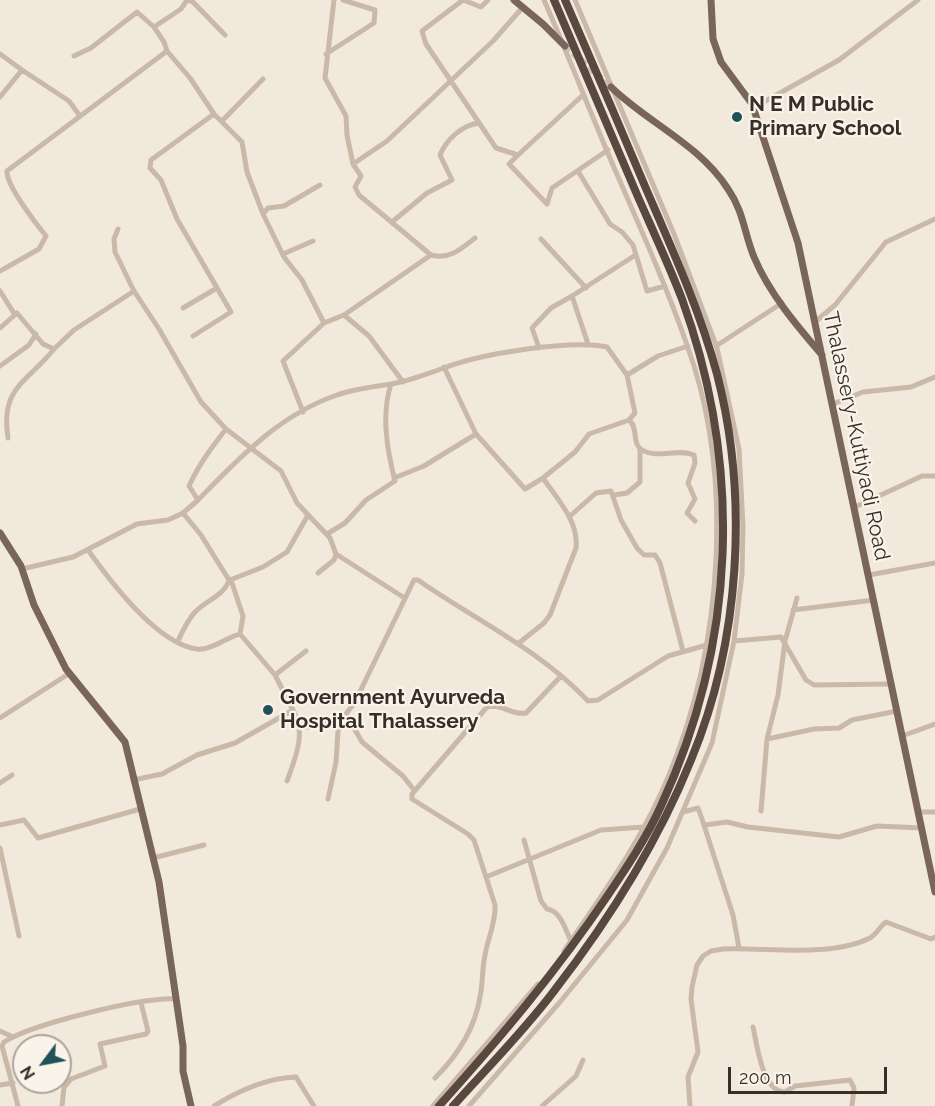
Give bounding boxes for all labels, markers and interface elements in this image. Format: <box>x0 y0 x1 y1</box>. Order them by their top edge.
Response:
place label: N E M Public Primary School <box>749 92 901 142</box>
marker: N E M Public Primary School <box>730 110 744 124</box>
street label: Thalassery-Kuttiyadi Road <box>817 309 895 563</box>
place label: Government Ayurveda Hospital Thalassery <box>280 685 505 735</box>
marker: Government Ayurveda Hospital Thalassery <box>261 703 275 717</box>
north arrow <box>12 1034 72 1094</box>
scale bar <box>731 1055 890 1093</box>
text: N <box>17 1063 39 1083</box>
text: 200 m <box>739 1067 792 1088</box>

